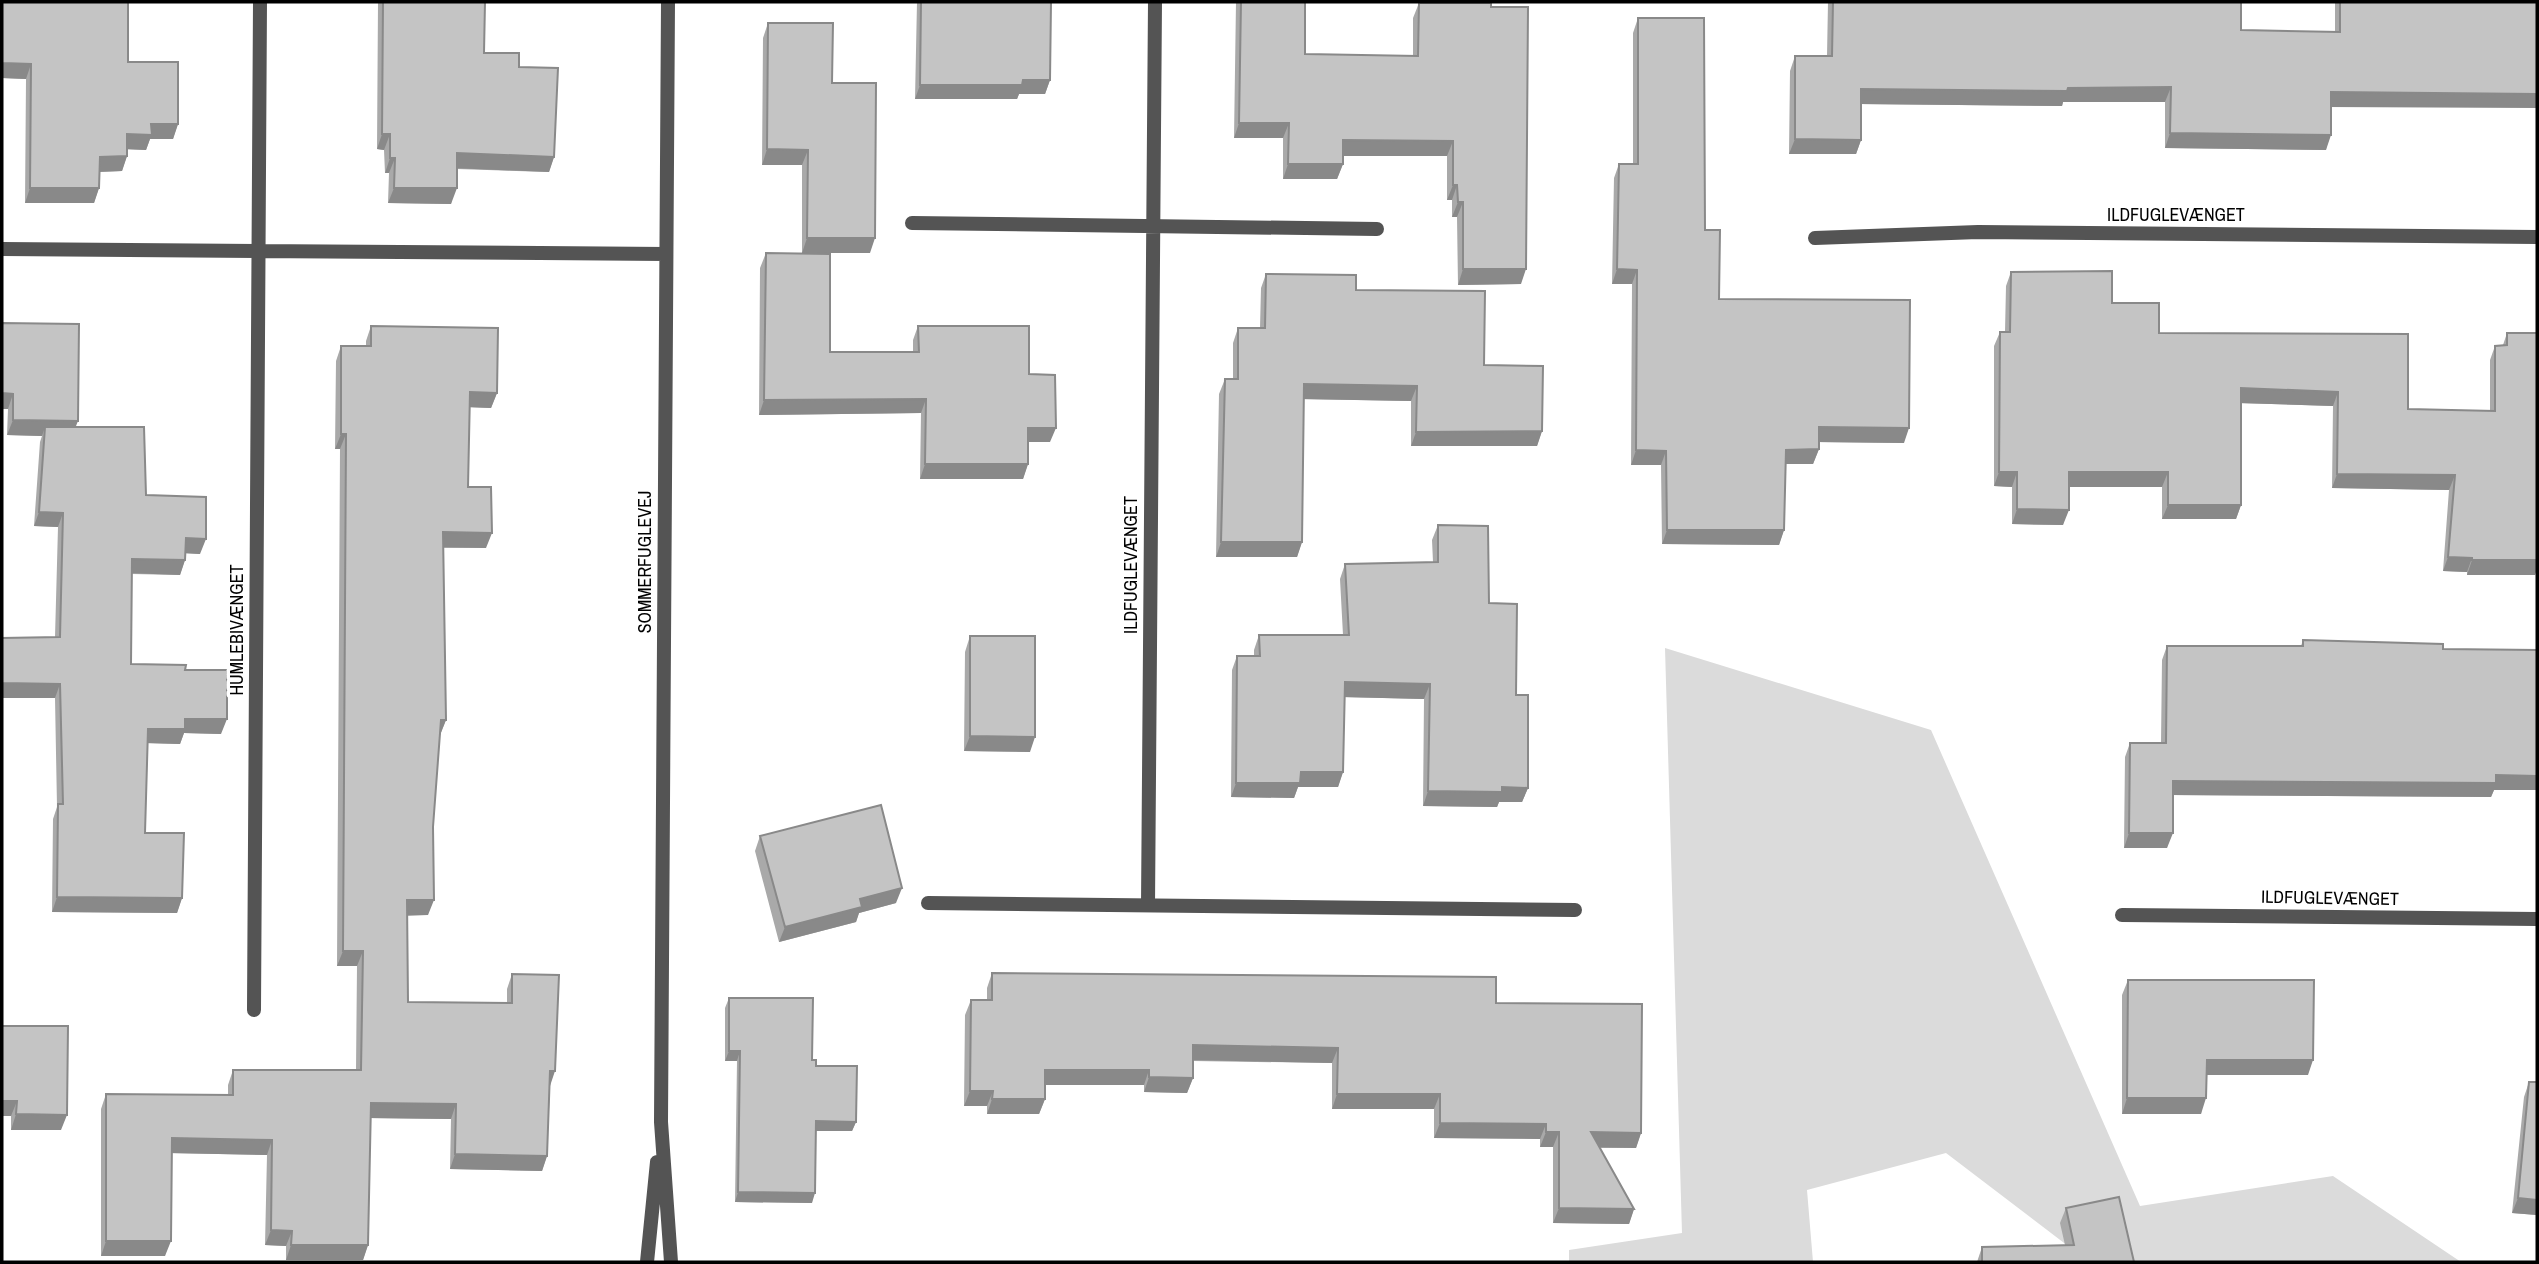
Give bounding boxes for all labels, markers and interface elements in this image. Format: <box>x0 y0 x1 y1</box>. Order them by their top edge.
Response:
street label: ILDFUGLEVÆNGET <box>2107 202 2245 227</box>
street label: SOMMERFUGLEVEJ <box>632 491 657 633</box>
street label: ILDFUGLEVÆNGET <box>1118 496 1143 634</box>
street label: HUMLEBIVÆNGET <box>224 564 249 696</box>
street label: ILDFUGLEVÆNGET <box>2261 884 2399 911</box>

